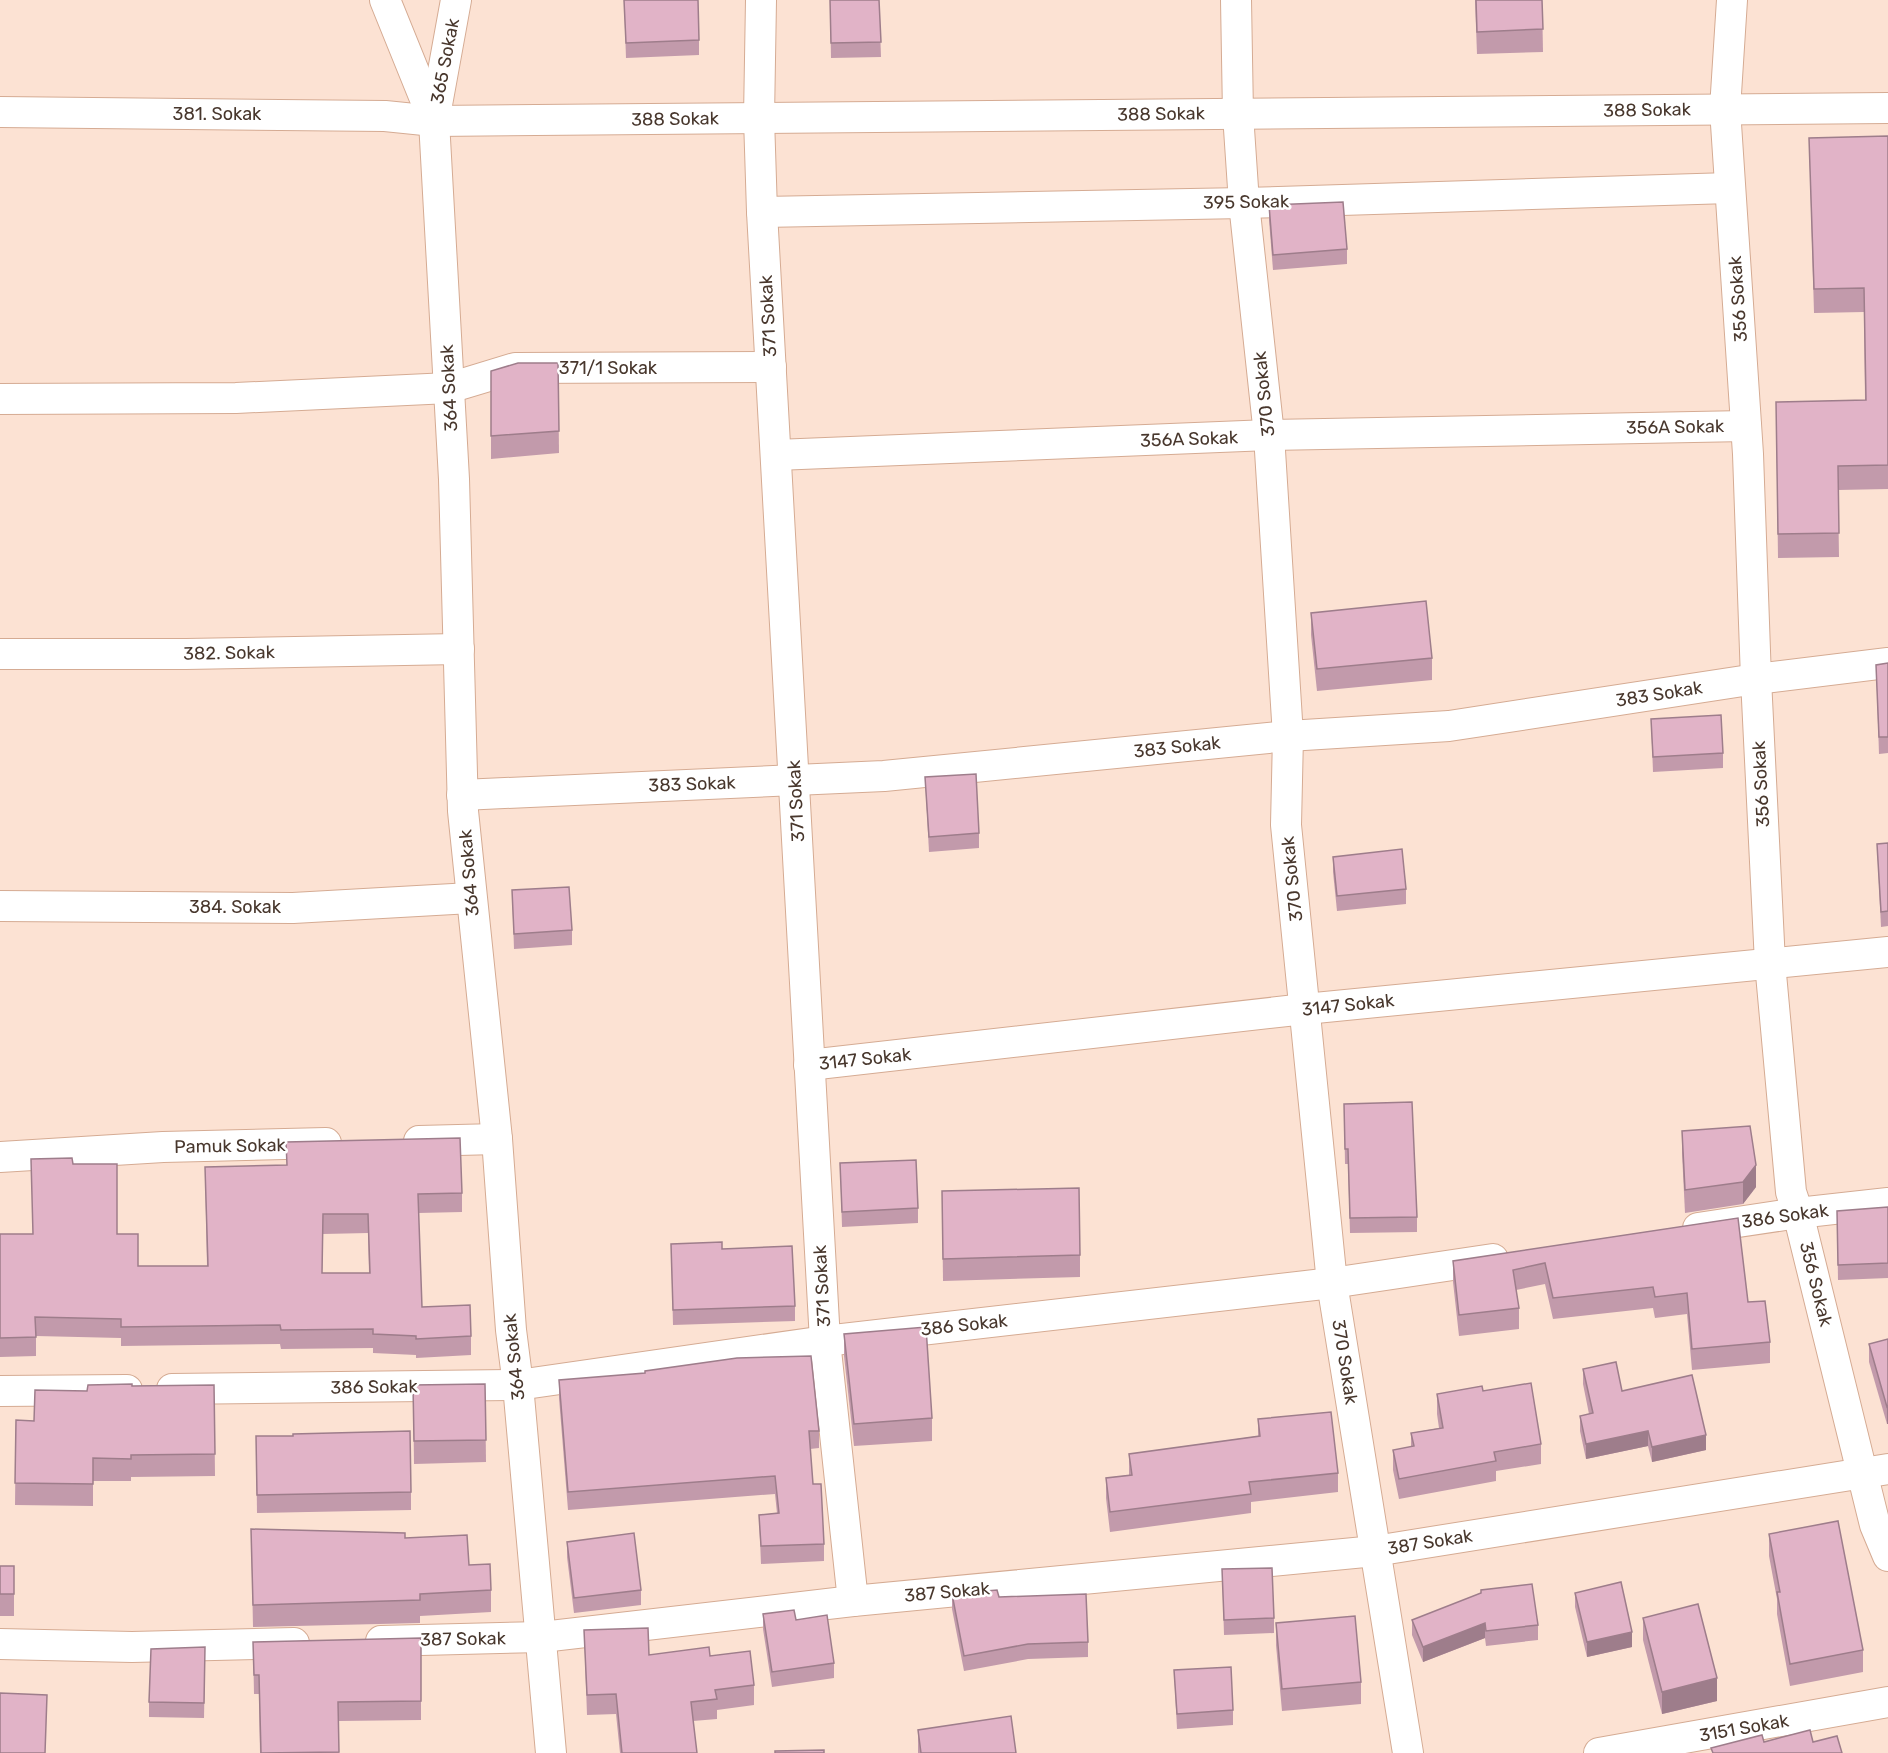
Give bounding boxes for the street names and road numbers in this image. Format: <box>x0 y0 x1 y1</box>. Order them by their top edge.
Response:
street label: 365 Sokak <box>426 16 464 106</box>
street label: 388 Sokak <box>1603 98 1692 122</box>
street label: 388 Sokak <box>1117 102 1206 126</box>
street label: 381. Sokak <box>173 103 262 125</box>
street label: 388 Sokak <box>631 107 720 131</box>
street label: 395 Sokak <box>1203 190 1290 214</box>
street label: 356 Sokak <box>1724 254 1752 343</box>
street label: 371 Sokak <box>755 274 781 358</box>
street label: 364 Sokak <box>436 343 462 432</box>
street label: 370 Sokak <box>1249 350 1279 438</box>
street label: 371/1 Sokak <box>559 357 658 379</box>
street label: 356A Sokak <box>1626 415 1725 439</box>
street label: 356A Sokak <box>1140 426 1239 452</box>
street label: 382. Sokak <box>183 641 276 665</box>
street label: 383 Sokak <box>1614 676 1705 712</box>
street label: 383 Sokak <box>1132 731 1222 763</box>
street label: 356 Sokak <box>1748 739 1774 828</box>
street label: 371 Sokak <box>783 759 809 843</box>
street label: 383 Sokak <box>648 771 737 797</box>
street label: 364 Sokak <box>454 828 484 917</box>
street label: 370 Sokak <box>1277 835 1307 923</box>
street label: 384. Sokak <box>189 896 282 918</box>
street label: 3147 Sokak <box>1301 989 1396 1021</box>
street label: 3147 Sokak <box>818 1043 913 1075</box>
street label: Pamuk Sokak <box>174 1134 287 1158</box>
street label: 386 Sokak <box>1740 1199 1831 1233</box>
street label: 356 Sokak <box>1795 1239 1837 1329</box>
street label: 371 Sokak <box>809 1244 835 1328</box>
street label: 386 Sokak <box>919 1309 1009 1341</box>
street label: 364 Sokak <box>498 1312 529 1401</box>
street label: 370 Sokak <box>1327 1318 1363 1407</box>
street label: 386 Sokak <box>330 1375 419 1399</box>
street label: 387 Sokak <box>1386 1524 1475 1560</box>
street label: 387 Sokak <box>903 1577 991 1607</box>
street label: 387 Sokak <box>420 1627 507 1651</box>
street label: 3151 Sokak <box>1697 1709 1791 1747</box>

